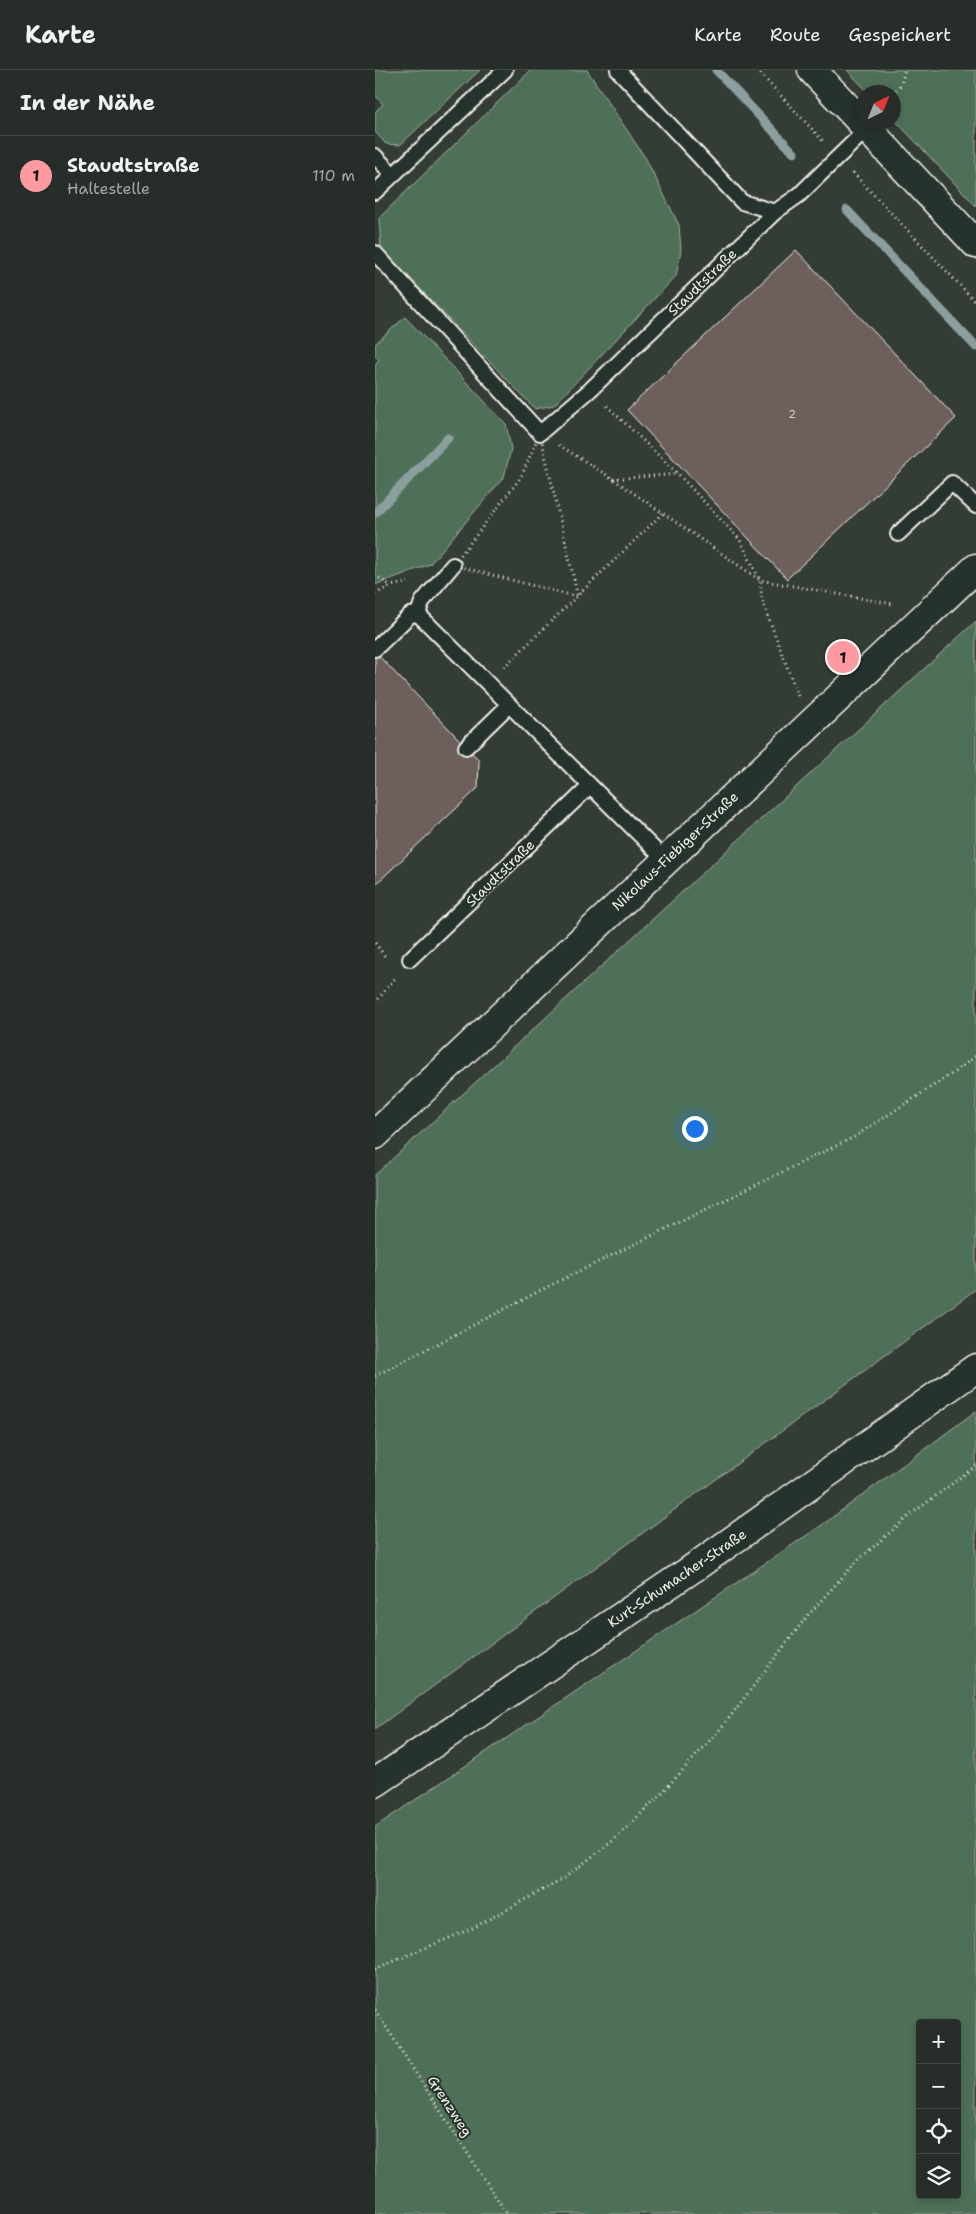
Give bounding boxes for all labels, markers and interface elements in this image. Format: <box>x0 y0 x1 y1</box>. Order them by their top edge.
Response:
text: Karte <box>25 19 96 51</box>
text: Karte <box>694 23 742 47</box>
text: Route <box>770 23 821 47</box>
text: Gespeichert <box>849 23 951 47</box>
north arrow <box>856 85 901 130</box>
text: In der Nähe <box>20 89 155 117</box>
text: Staudtstraße <box>67 153 200 178</box>
text: 1 <box>32 165 40 186</box>
text: 110 m <box>312 165 355 186</box>
text: Haltestelle <box>67 178 150 199</box>
street label: Staudtstraße <box>664 245 740 319</box>
house number: 2 <box>788 407 796 422</box>
pin: 1 <box>827 638 859 676</box>
street label: Nikolaus-Fiebiger-Straße <box>608 788 742 914</box>
street label: Staudtstraße <box>462 836 538 910</box>
your location <box>682 1116 708 1142</box>
street label: Kurt-Schumacher-Straße <box>604 1525 750 1631</box>
map controls <box>916 2019 961 2199</box>
button: + <box>916 2019 961 2064</box>
button: − <box>916 2064 961 2109</box>
street label: Grenzweg <box>424 2072 476 2140</box>
button: locate <box>916 2109 961 2154</box>
button: layers <box>916 2154 961 2199</box>

